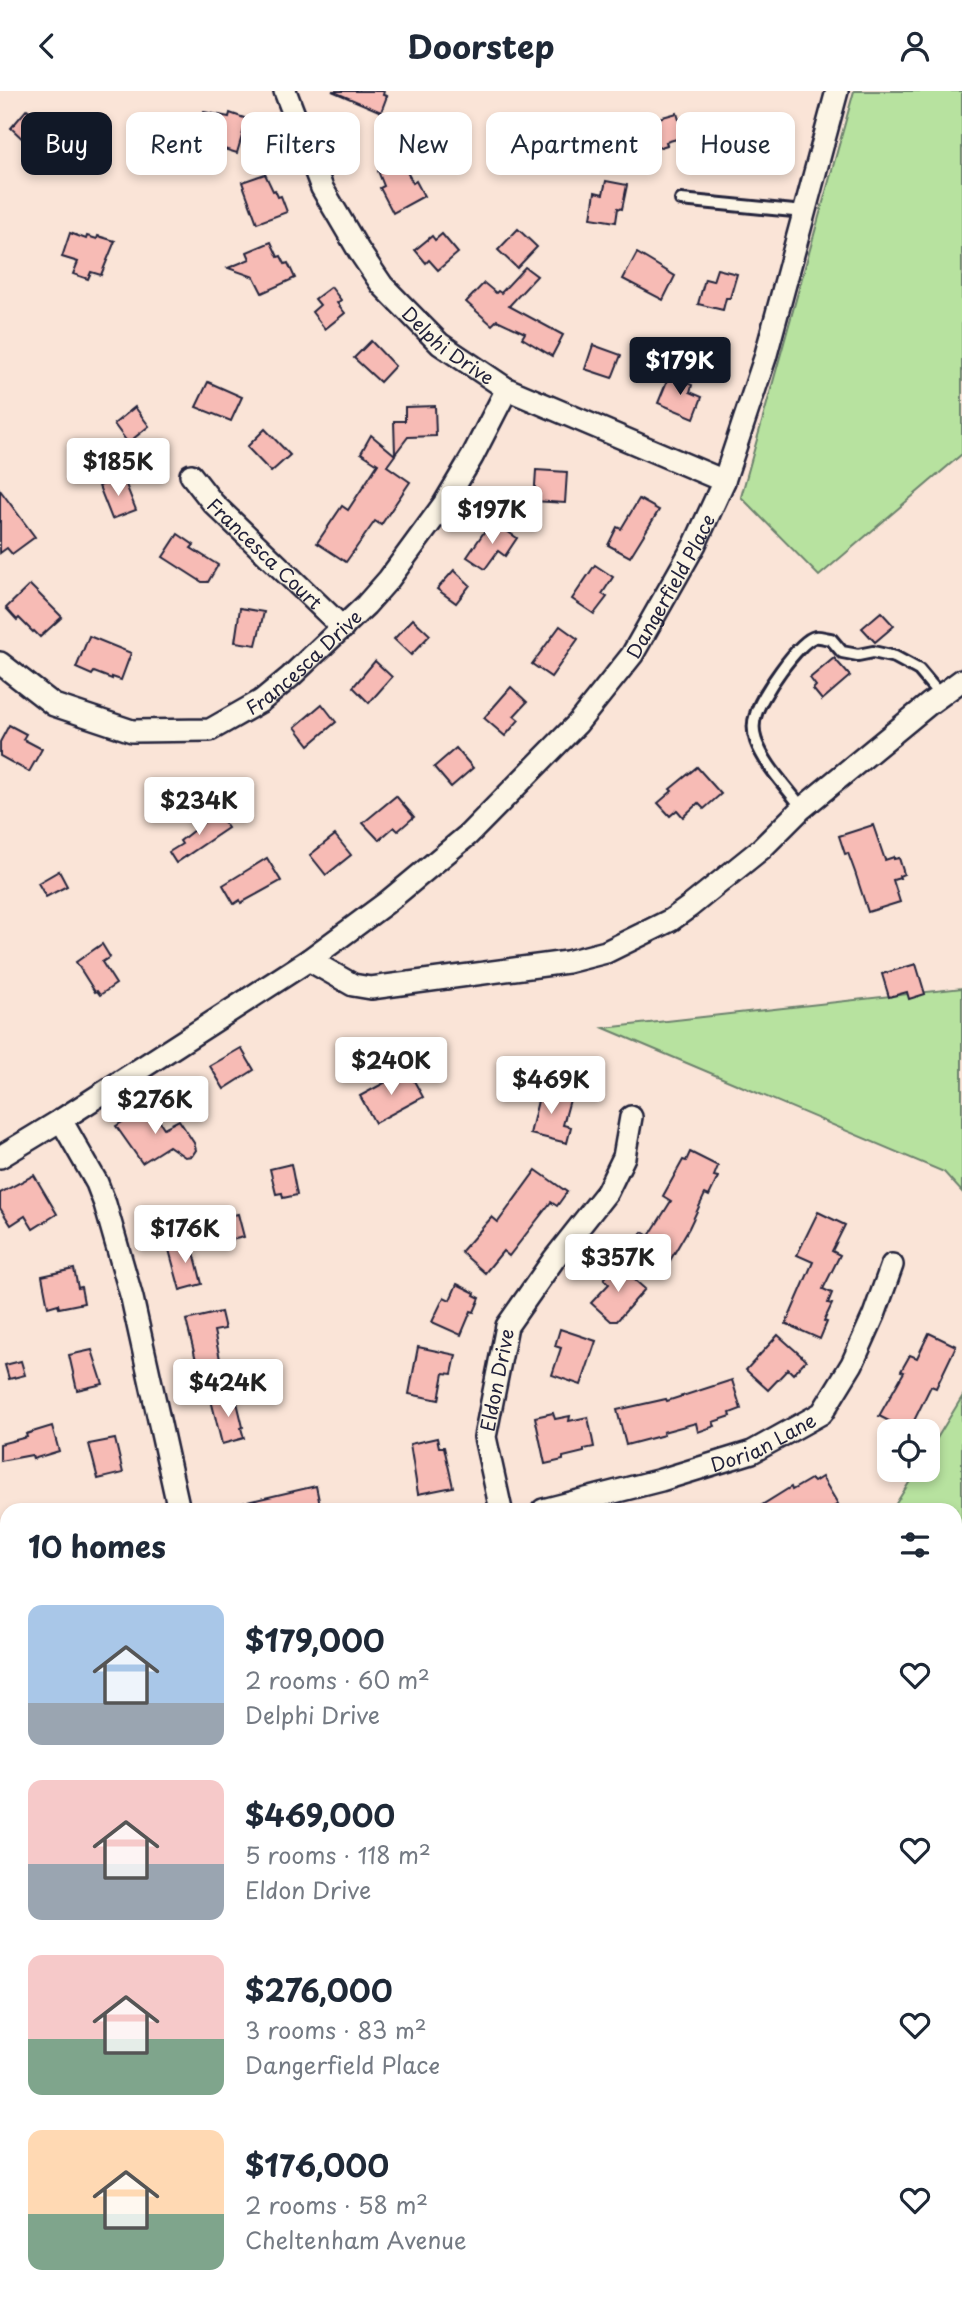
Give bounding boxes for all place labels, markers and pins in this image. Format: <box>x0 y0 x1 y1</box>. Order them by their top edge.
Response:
pin: $179K <box>631 337 729 397</box>
pin: $185K <box>69 439 167 498</box>
pin: $197K <box>443 487 541 546</box>
pin: $234K <box>150 777 248 837</box>
pin: $240K <box>342 1037 440 1097</box>
pin: $469K <box>502 1056 600 1116</box>
pin: $276K <box>106 1077 204 1136</box>
pin: $176K <box>136 1205 234 1265</box>
pin: $357K <box>569 1235 667 1294</box>
pin: $424K <box>179 1359 277 1419</box>

